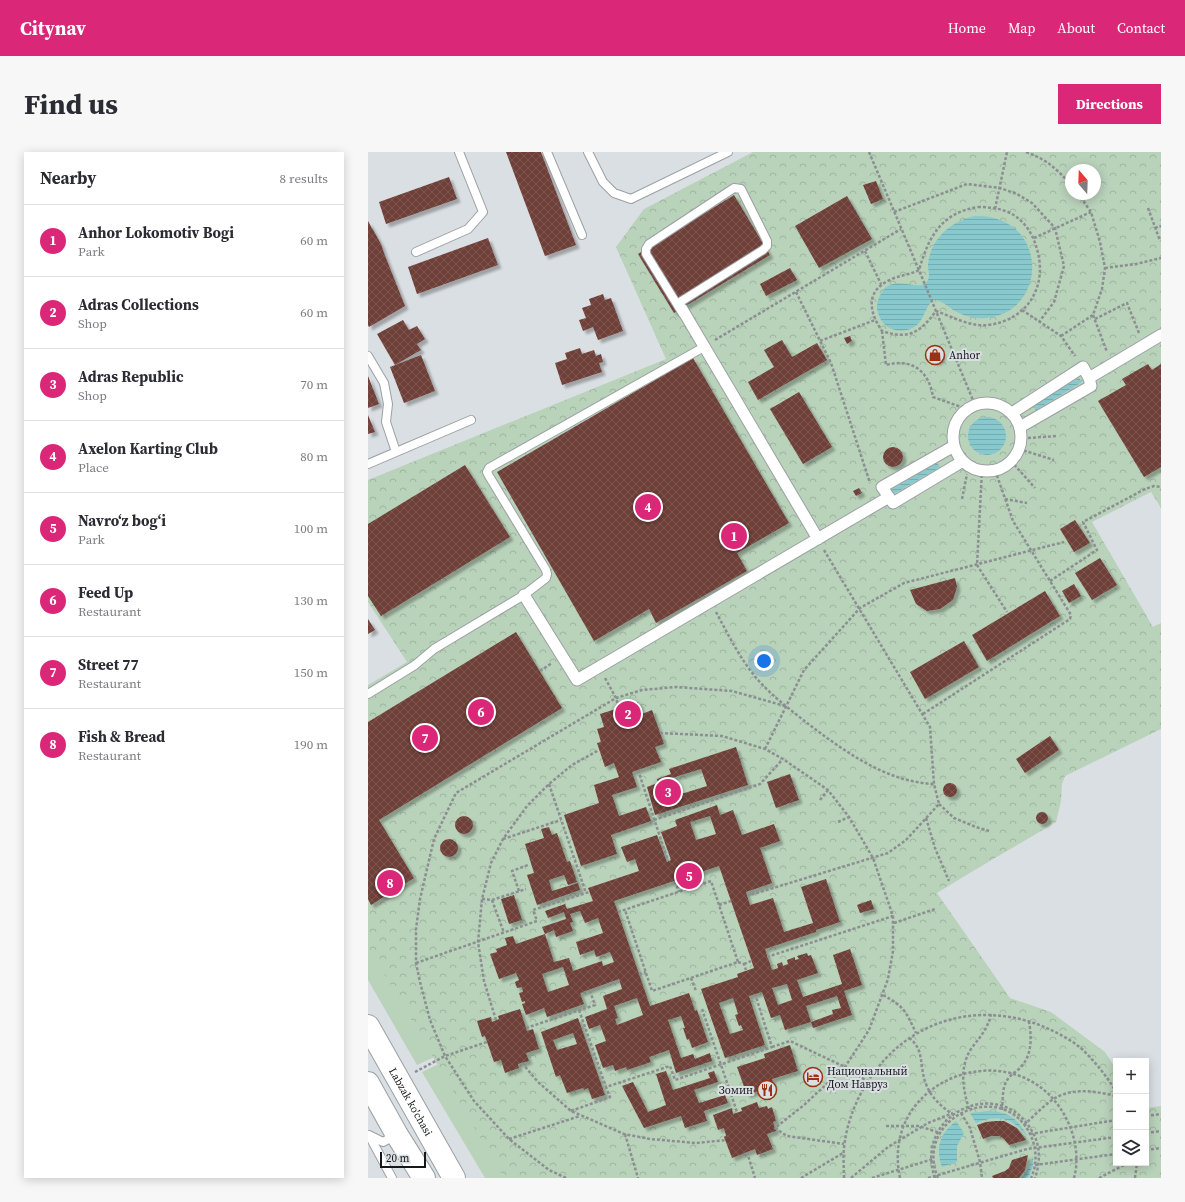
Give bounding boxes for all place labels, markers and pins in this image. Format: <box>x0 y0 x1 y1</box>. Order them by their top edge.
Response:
shop icon: Anhor <box>924 344 946 366</box>
place label: Anhor <box>949 348 981 363</box>
pin: 4 <box>635 492 661 522</box>
pin: 1 <box>721 521 747 551</box>
pin: 6 <box>468 697 494 727</box>
pin: 2 <box>615 699 641 729</box>
pin: 7 <box>412 723 438 753</box>
pin: 3 <box>655 777 681 807</box>
pin: 5 <box>676 861 702 891</box>
pin: 8 <box>377 868 403 898</box>
place label: Национальный Дом Навруз <box>827 1064 908 1092</box>
hotel icon: Национальный Дом Навруз <box>802 1066 824 1088</box>
restaurant icon: Зомин <box>756 1079 778 1101</box>
place label: Зомин <box>719 1083 753 1098</box>

